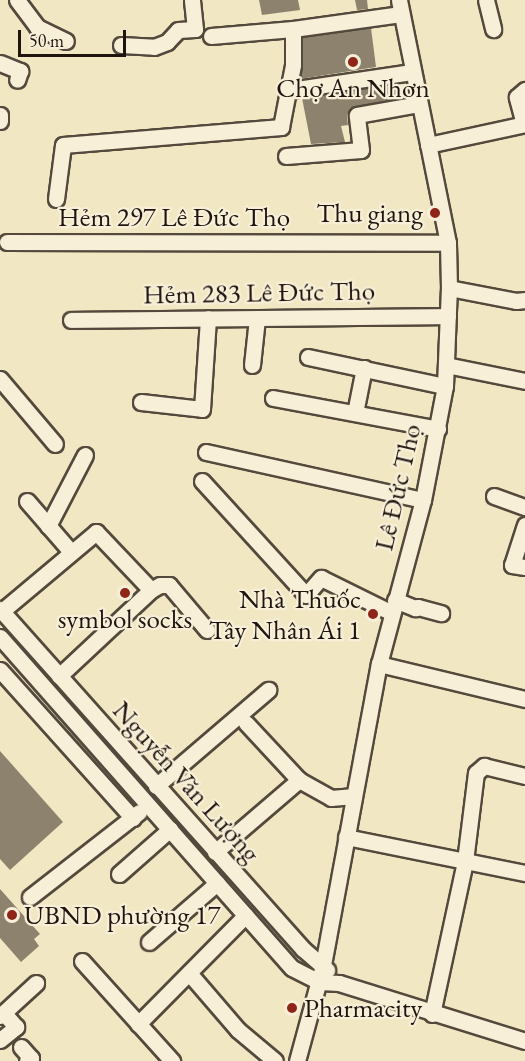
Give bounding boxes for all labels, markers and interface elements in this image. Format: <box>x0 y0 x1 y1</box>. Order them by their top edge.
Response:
scale bar <box>21 18 129 56</box>
text: 50 m <box>29 29 64 52</box>
marker: Chợ An Nhơn <box>346 55 360 69</box>
place label: Chợ An Nhơn <box>276 72 430 104</box>
place label: Thu giang <box>316 197 423 229</box>
street label: Hẻm 297 Lê Đức Thọ <box>58 201 290 233</box>
marker: Thu giang <box>428 206 442 220</box>
street label: Hẻm 283 Lê Đức Thọ <box>143 274 375 310</box>
street label: Lê Đức Thọ <box>367 421 427 553</box>
place label: Nhà Thuốc Tây Nhân Ái 1 <box>209 582 361 645</box>
marker: symbol socks <box>118 586 132 600</box>
place label: symbol socks <box>58 603 192 635</box>
marker: Nhà Thuốc Tây Nhân Ái 1 <box>366 607 380 621</box>
street label: Nguyễn Văn Lượng <box>106 694 268 868</box>
place label: UBND phường 17 <box>24 899 221 931</box>
marker: UBND phường 17 <box>5 908 19 922</box>
place label: Pharmacity <box>304 992 422 1024</box>
marker: Pharmacity <box>285 1001 299 1015</box>

